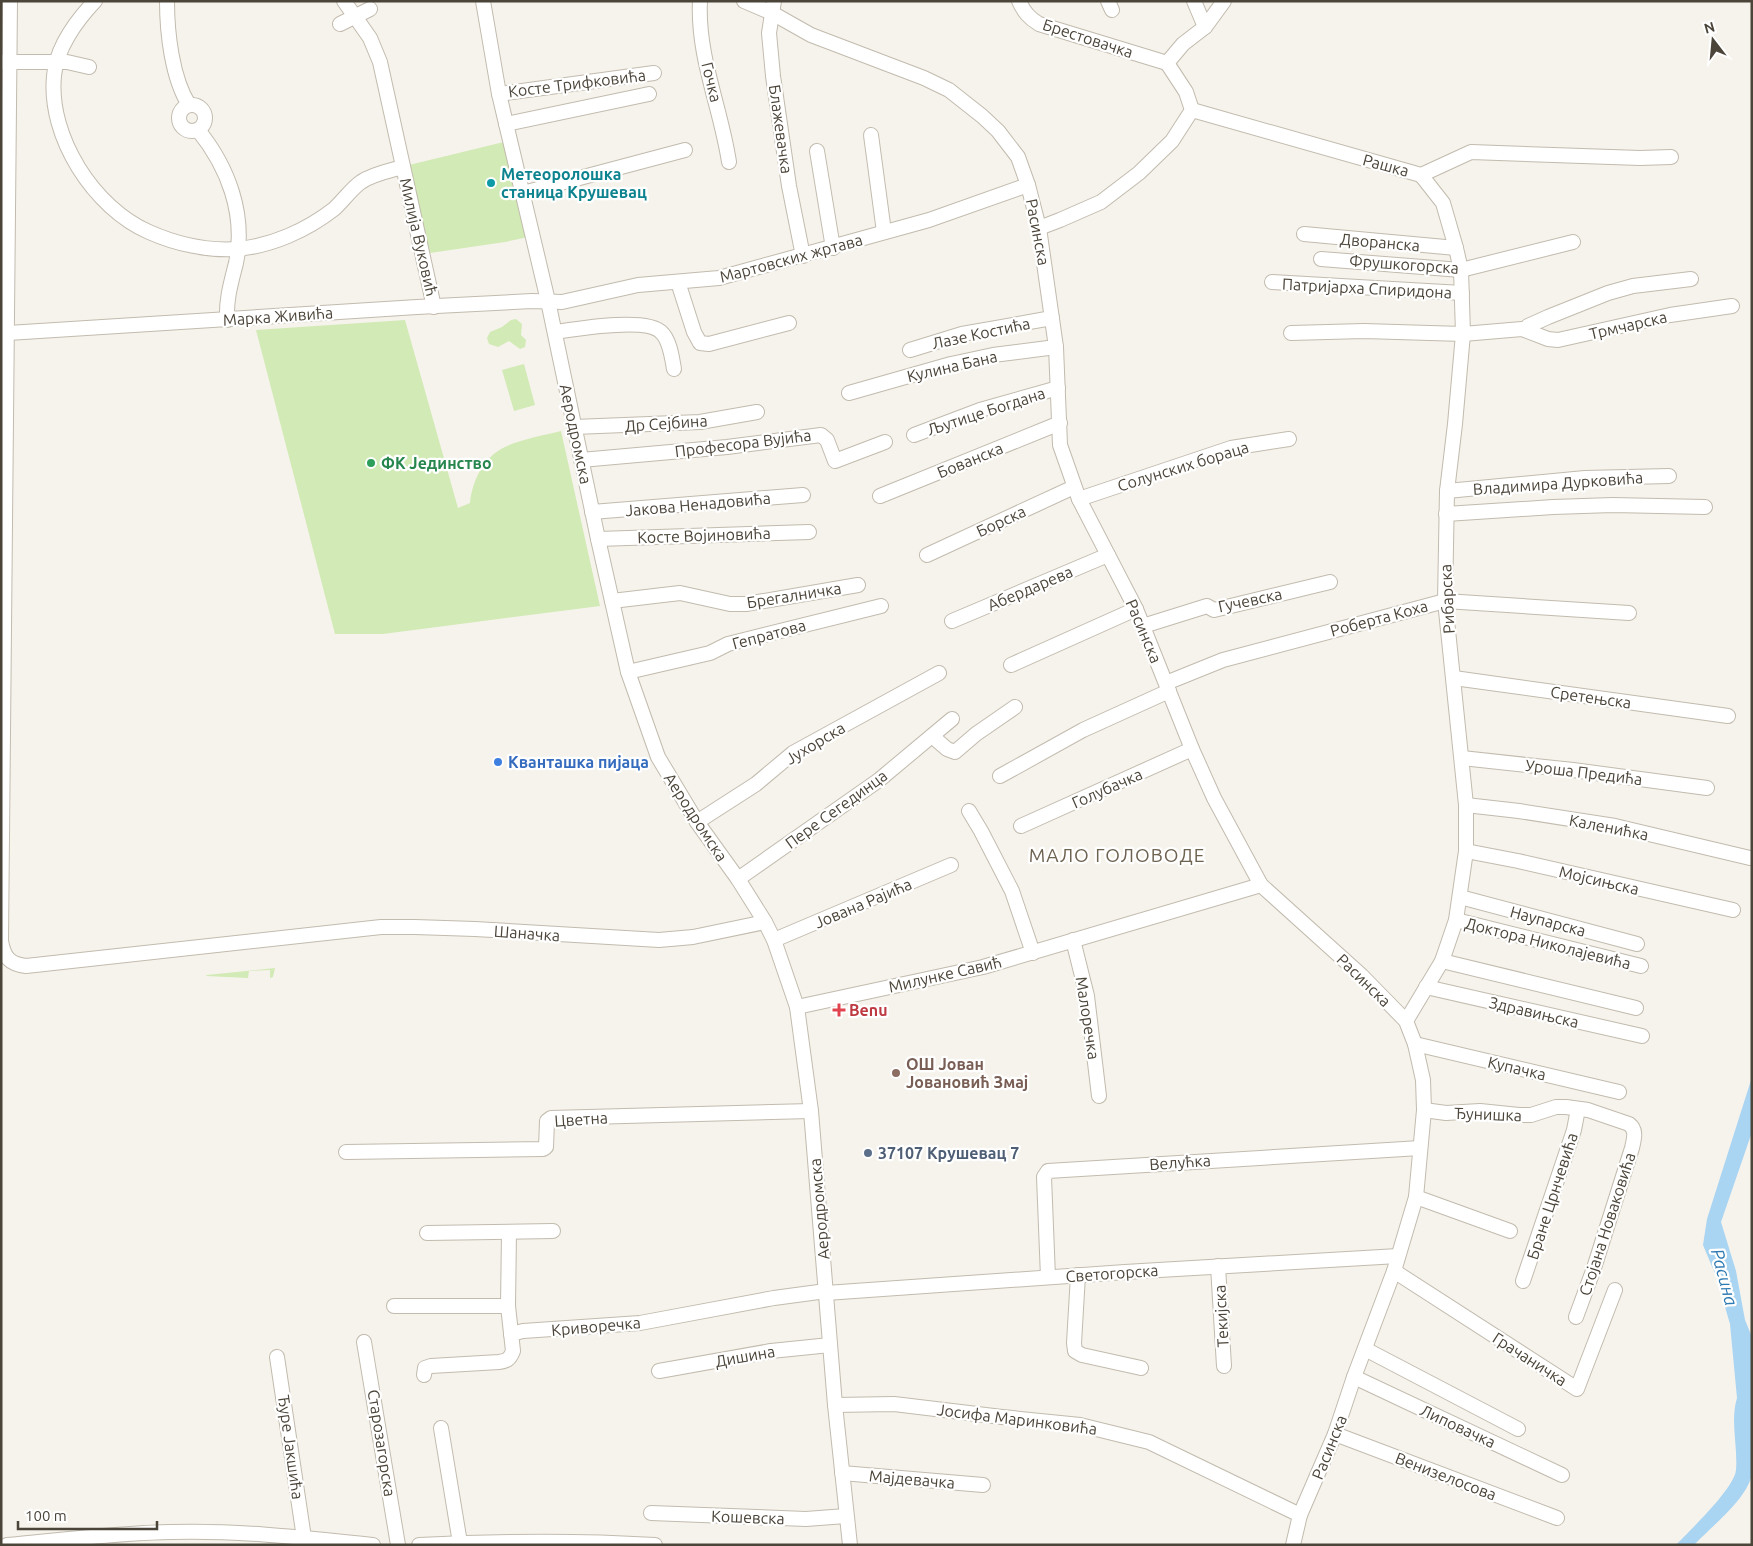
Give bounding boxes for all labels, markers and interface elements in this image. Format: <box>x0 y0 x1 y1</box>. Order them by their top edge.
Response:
street label: Брестовачка <box>1040 15 1136 61</box>
north arrow <box>1688 15 1738 65</box>
text: N <box>1702 18 1717 37</box>
street label: Гочка <box>698 60 726 104</box>
street label: Косте Трифковића <box>507 66 647 100</box>
street label: Блажевачка <box>766 83 796 175</box>
street label: Рашка <box>1361 150 1411 180</box>
place label: Метеоролошка станица Крушевац <box>501 165 647 201</box>
street label: Милија Вуковић <box>397 176 441 298</box>
marker: Метеоролошка станица Крушевац <box>485 177 497 189</box>
street label: Расинска <box>1023 197 1053 267</box>
street label: Мартовских жртава <box>718 230 864 286</box>
street label: Дворанска <box>1339 230 1421 254</box>
street label: Фрушкогорска <box>1348 251 1460 277</box>
street label: Патријарха Спиридона <box>1282 275 1452 301</box>
street label: Марка Живића <box>222 303 334 329</box>
street label: Трмчарска <box>1587 307 1669 343</box>
street label: Лазе Костића <box>930 314 1032 352</box>
street label: Кулина Бана <box>905 347 999 385</box>
street label: Аеродромска <box>557 382 595 486</box>
street label: Љутице Богдана <box>925 383 1047 439</box>
street label: Др Сејбина <box>624 411 708 435</box>
street label: Професора Вујића <box>674 426 812 460</box>
street label: Солунских бораца <box>1115 437 1251 495</box>
street label: Бованска <box>934 439 1006 481</box>
place label: ФК Јединство <box>381 454 492 472</box>
marker: ФК Јединство <box>365 457 377 469</box>
street label: Владимира Дурковића <box>1472 468 1644 498</box>
street label: Јакова Ненадовића <box>624 489 772 519</box>
street label: Борска <box>973 502 1029 540</box>
street label: Косте Војиновића <box>637 524 771 546</box>
street label: Абердарева <box>985 562 1075 614</box>
street label: Рибарска <box>1436 564 1458 634</box>
street label: Брегалничка <box>745 579 843 611</box>
street label: Гучевска <box>1216 584 1284 616</box>
street label: Расинска <box>1122 596 1166 666</box>
street label: Роберта Коха <box>1328 596 1430 640</box>
street label: Гепратова <box>730 616 808 652</box>
street label: Сретењска <box>1549 682 1633 712</box>
street label: Јухорска <box>782 718 848 768</box>
place label: Кванташка пијаца <box>508 753 649 771</box>
marker: Кванташка пијаца <box>492 756 504 768</box>
street label: Уроша Предића <box>1524 756 1644 788</box>
street label: Голубачка <box>1069 764 1145 812</box>
street label: Пере Сегединца <box>782 766 890 852</box>
street label: Аеродромска <box>661 770 731 864</box>
street label: Каленићка <box>1568 810 1650 844</box>
district label: МАЛО ГОЛОВОДЕ <box>1029 844 1205 866</box>
street label: Мојсињска <box>1557 862 1641 898</box>
street label: Јована Рајића <box>812 874 914 932</box>
street label: Наупарска <box>1508 902 1588 940</box>
street label: Доктора Николајевића <box>1463 914 1633 972</box>
street label: Шаначка <box>493 922 561 944</box>
street label: Расинска <box>1333 950 1395 1010</box>
street label: Милунке Савић <box>887 952 1003 996</box>
street label: Малоречка <box>1073 975 1103 1061</box>
street label: Здравињска <box>1487 993 1581 1031</box>
place label: Benu <box>849 1001 888 1019</box>
marker: Benu <box>833 1004 845 1016</box>
street label: Купачка <box>1486 1053 1548 1083</box>
place label: ОШ Јован Јовановић Змај <box>906 1055 1028 1091</box>
marker: ОШ Јован Јовановић Змај <box>890 1067 902 1079</box>
street label: Ђунишка <box>1454 1104 1522 1124</box>
street label: Цветна <box>554 1108 608 1130</box>
street label: Бране Црнчевића <box>1523 1130 1581 1262</box>
place label: 37107 Крушевац 7 <box>878 1144 1019 1162</box>
marker: 37107 Крушевац 7 <box>862 1147 874 1159</box>
street label: Стојана Новаковића <box>1575 1150 1639 1298</box>
street label: Велућка <box>1149 1151 1211 1173</box>
street label: Аеродромска <box>806 1158 832 1260</box>
water label: Расина <box>1708 1246 1742 1308</box>
street label: Светогорска <box>1065 1261 1159 1285</box>
street label: Текијска <box>1210 1284 1232 1348</box>
street label: Криворечка <box>550 1313 642 1339</box>
street label: Грачаничка <box>1490 1328 1570 1390</box>
street label: Дишина <box>714 1342 776 1370</box>
street label: Старозагорска <box>365 1388 399 1498</box>
street label: Ђуре Јакшића <box>275 1394 307 1500</box>
street label: Јосифа Маринковића <box>936 1400 1098 1438</box>
street label: Липовачка <box>1417 1401 1499 1451</box>
street label: Расинска <box>1308 1412 1350 1482</box>
street label: Венизелосова <box>1393 1448 1499 1504</box>
street label: Мајдевачка <box>868 1466 956 1492</box>
scale bar <box>18 1498 156 1530</box>
text: 100 m <box>25 1507 67 1524</box>
street label: Кошевска <box>711 1507 785 1527</box>

